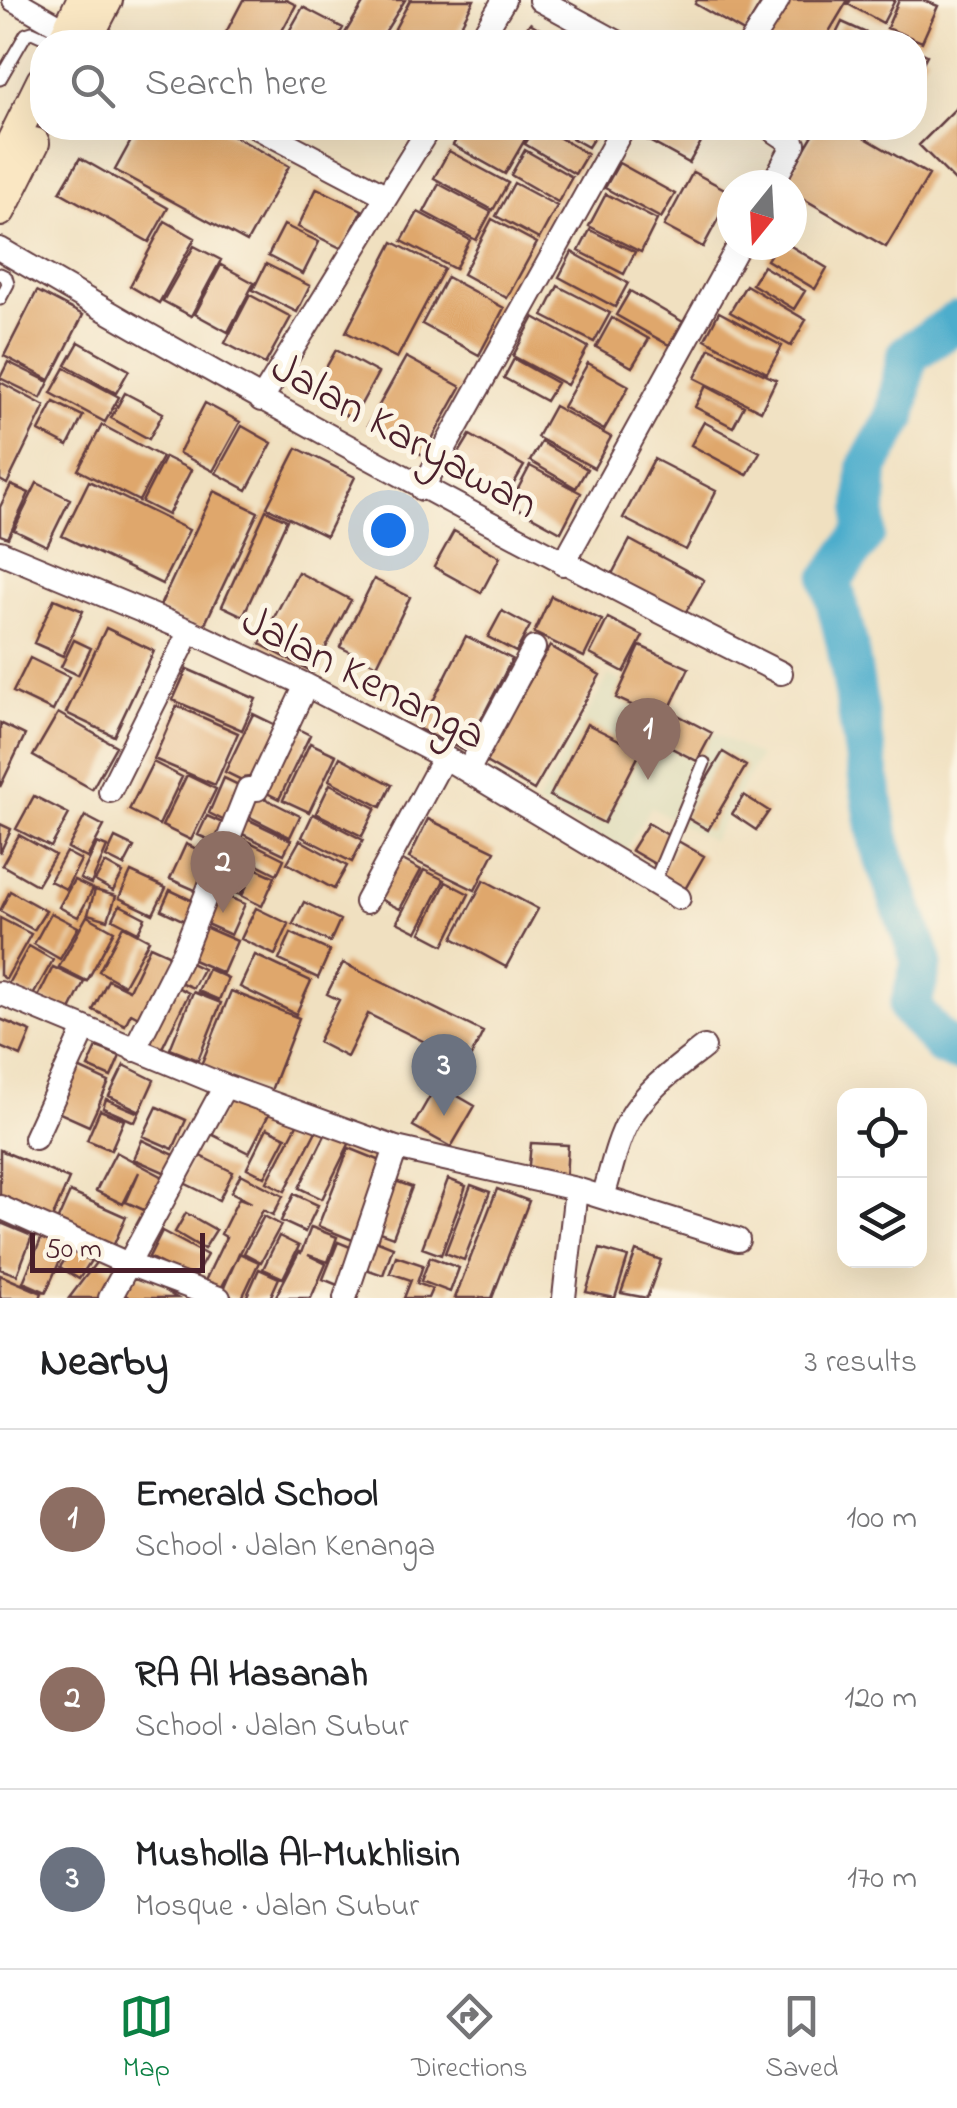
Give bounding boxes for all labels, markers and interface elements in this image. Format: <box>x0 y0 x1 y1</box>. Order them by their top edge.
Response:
search box <box>30 30 927 140</box>
text: Search here <box>145 57 327 113</box>
icon: search <box>65 58 120 113</box>
north arrow <box>717 170 807 260</box>
street label: Jalan Karyawan <box>258 337 549 538</box>
your location <box>363 505 414 556</box>
street label: Jalan Kenanga <box>228 589 497 770</box>
pin: 1 <box>616 698 680 780</box>
pin: 2 <box>190 830 256 913</box>
pin: 3 <box>412 1034 476 1116</box>
map controls <box>837 1088 927 1268</box>
button: locate <box>837 1088 927 1178</box>
button: layers <box>837 1178 927 1268</box>
scale bar <box>30 1228 205 1272</box>
text: 50 m <box>45 1230 102 1271</box>
text: Nearby <box>40 1333 168 1394</box>
text: 3 results <box>805 1340 917 1387</box>
text: Emerald School <box>135 1468 378 1524</box>
text: 1 <box>67 1496 78 1543</box>
text: 100 m <box>846 1496 917 1543</box>
text: School · Jalan Kenanga <box>135 1524 435 1571</box>
text: RA Al Hasanah <box>135 1648 368 1704</box>
text: 2 <box>65 1676 80 1723</box>
text: 120 m <box>844 1676 917 1723</box>
text: School · Jalan Subur <box>135 1704 409 1751</box>
text: Musholla Al-Mukhlisin <box>135 1828 460 1884</box>
text: 3 <box>66 1856 79 1903</box>
text: 170 m <box>847 1856 917 1903</box>
text: Mosque · Jalan Subur <box>135 1884 419 1931</box>
tab: Map <box>119 1989 174 2090</box>
tab: Directions <box>411 1989 528 2090</box>
tab: Saved <box>765 1989 838 2090</box>

